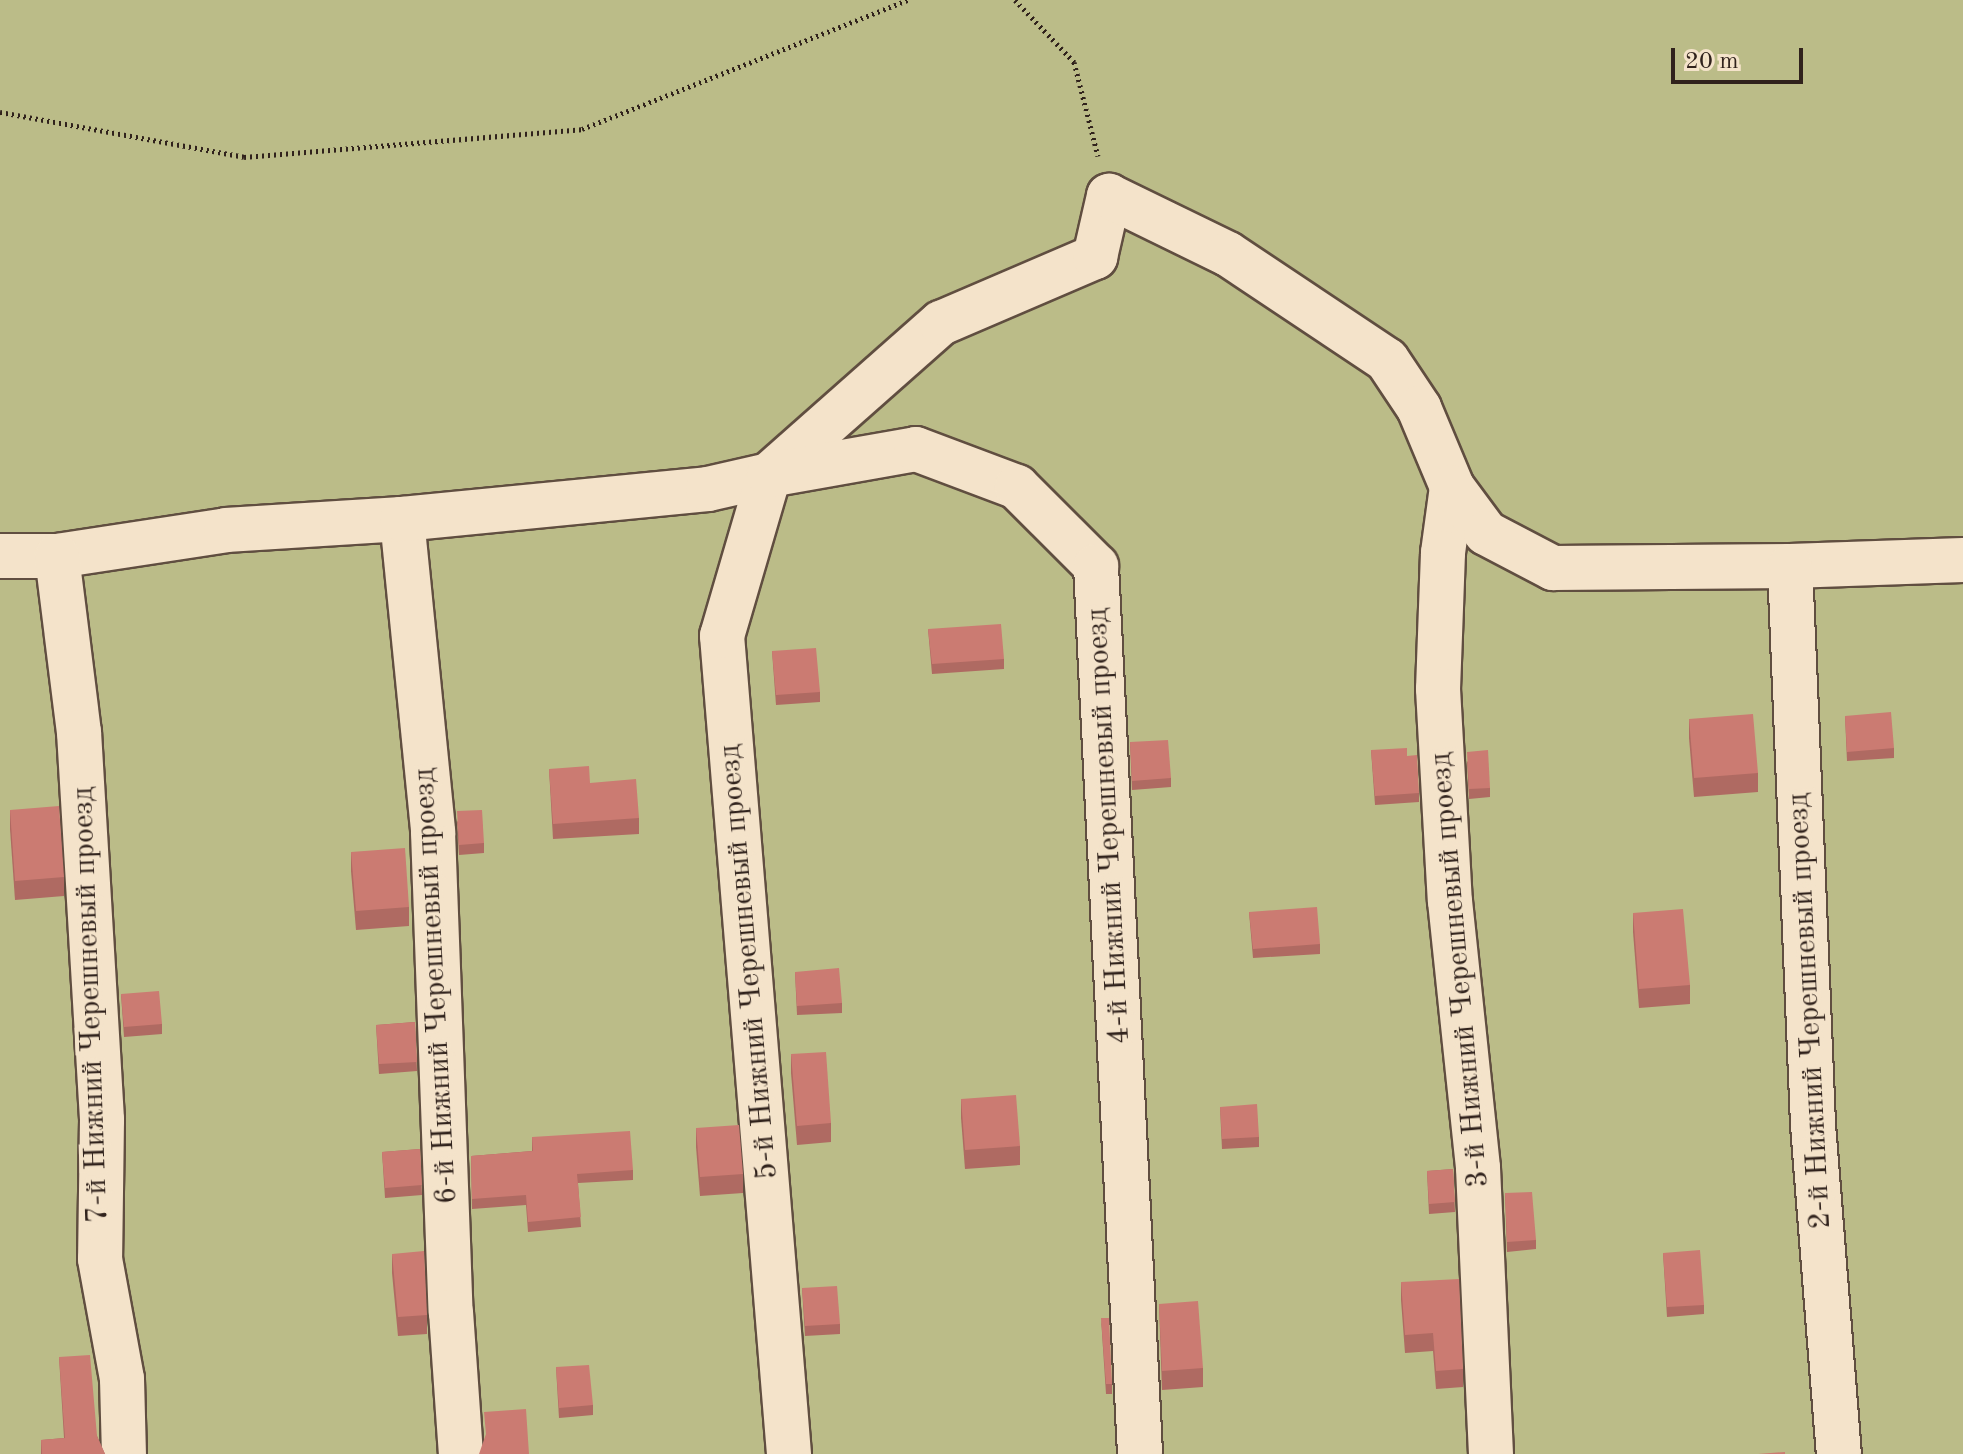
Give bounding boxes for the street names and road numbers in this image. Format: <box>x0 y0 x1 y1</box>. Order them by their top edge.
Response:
street label: 4-й Нижний Черешневый проезд <box>1080 607 1138 1045</box>
street label: 5-й Нижний Черешневый проезд <box>712 743 786 1181</box>
street label: 3-й Нижний Черешневый проезд <box>1423 751 1497 1189</box>
street label: 6-й Нижний Черешневый проезд <box>407 767 465 1205</box>
street label: 7-й Нижний Черешневый проезд <box>65 786 117 1224</box>
street label: 2-й Нижний Черешневый проезд <box>1781 792 1839 1230</box>

